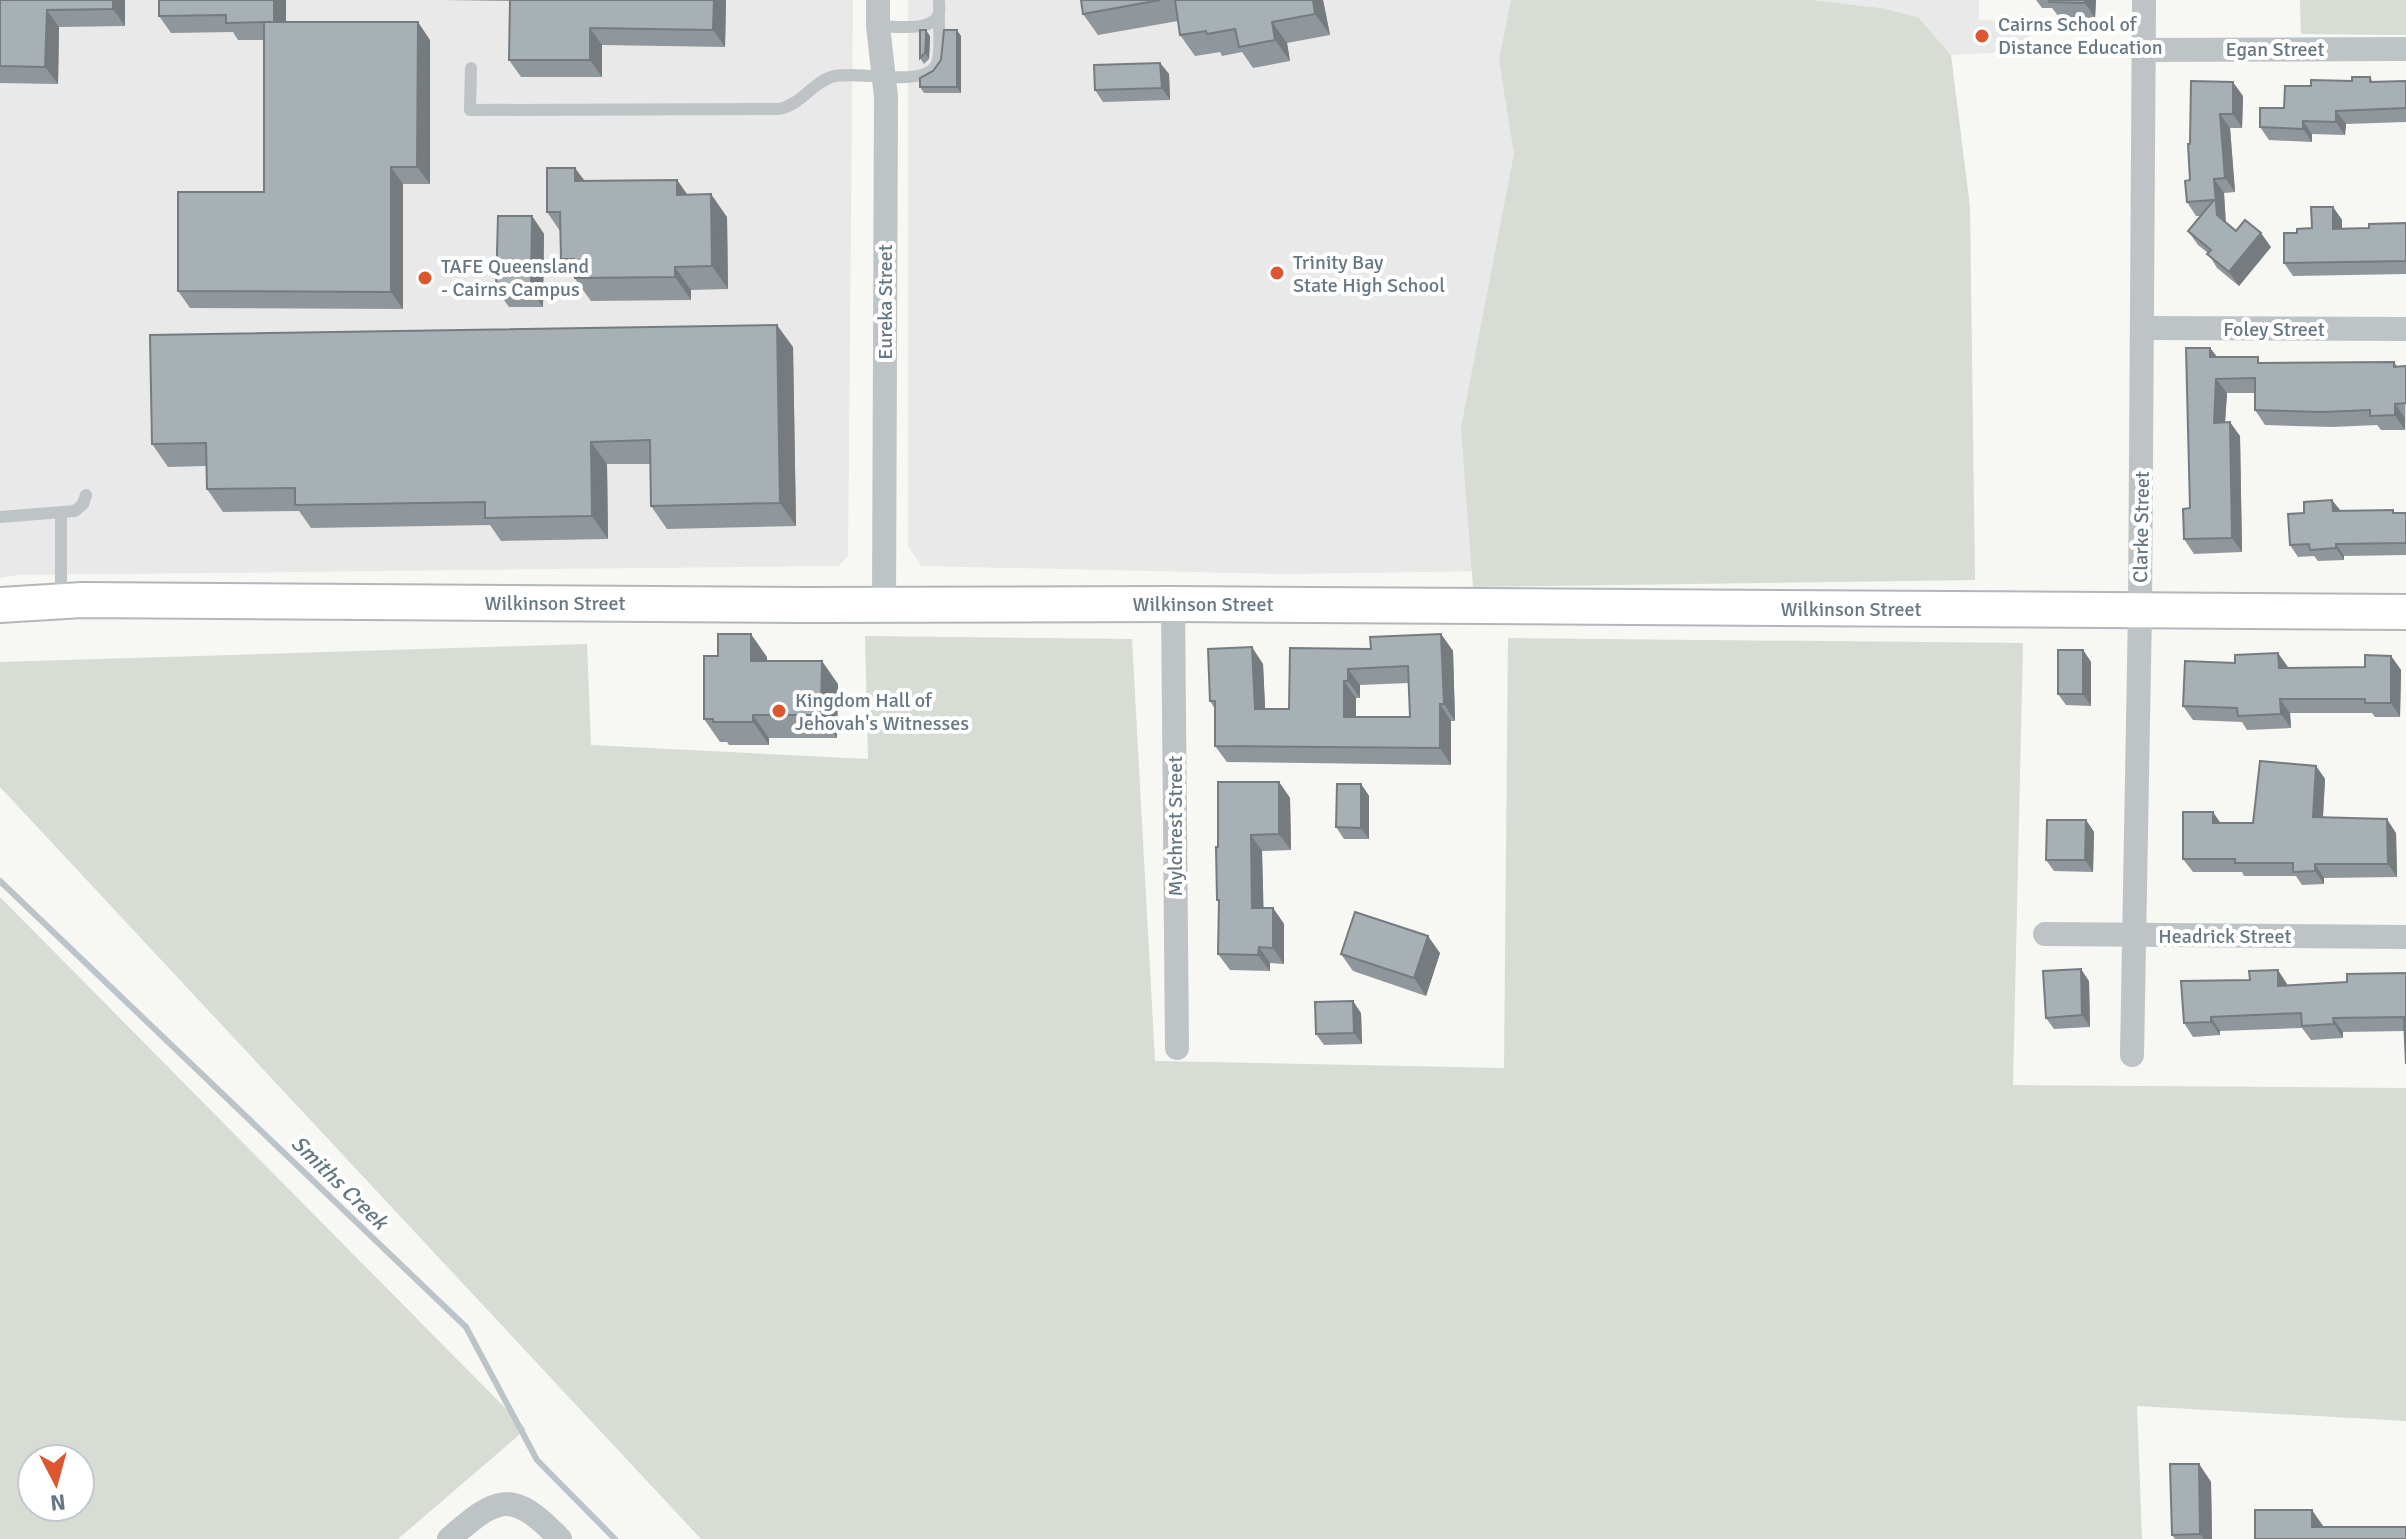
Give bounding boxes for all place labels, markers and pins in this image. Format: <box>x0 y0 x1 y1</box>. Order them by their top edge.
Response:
place label: Cairns School of Distance Education <box>1998 12 2163 60</box>
marker: Cairns School of Distance Education <box>1973 27 1991 45</box>
place label: Trinity Bay State High School <box>1293 250 1445 298</box>
place label: TAFE Queensland - Cairns Campus <box>441 254 589 302</box>
marker: Trinity Bay State High School <box>1268 264 1286 282</box>
marker: TAFE Queensland - Cairns Campus <box>416 269 434 287</box>
place label: Kingdom Hall of Jehovah's Witnesses <box>795 688 969 736</box>
marker: Kingdom Hall of Jehovah's Witnesses <box>770 702 788 720</box>

